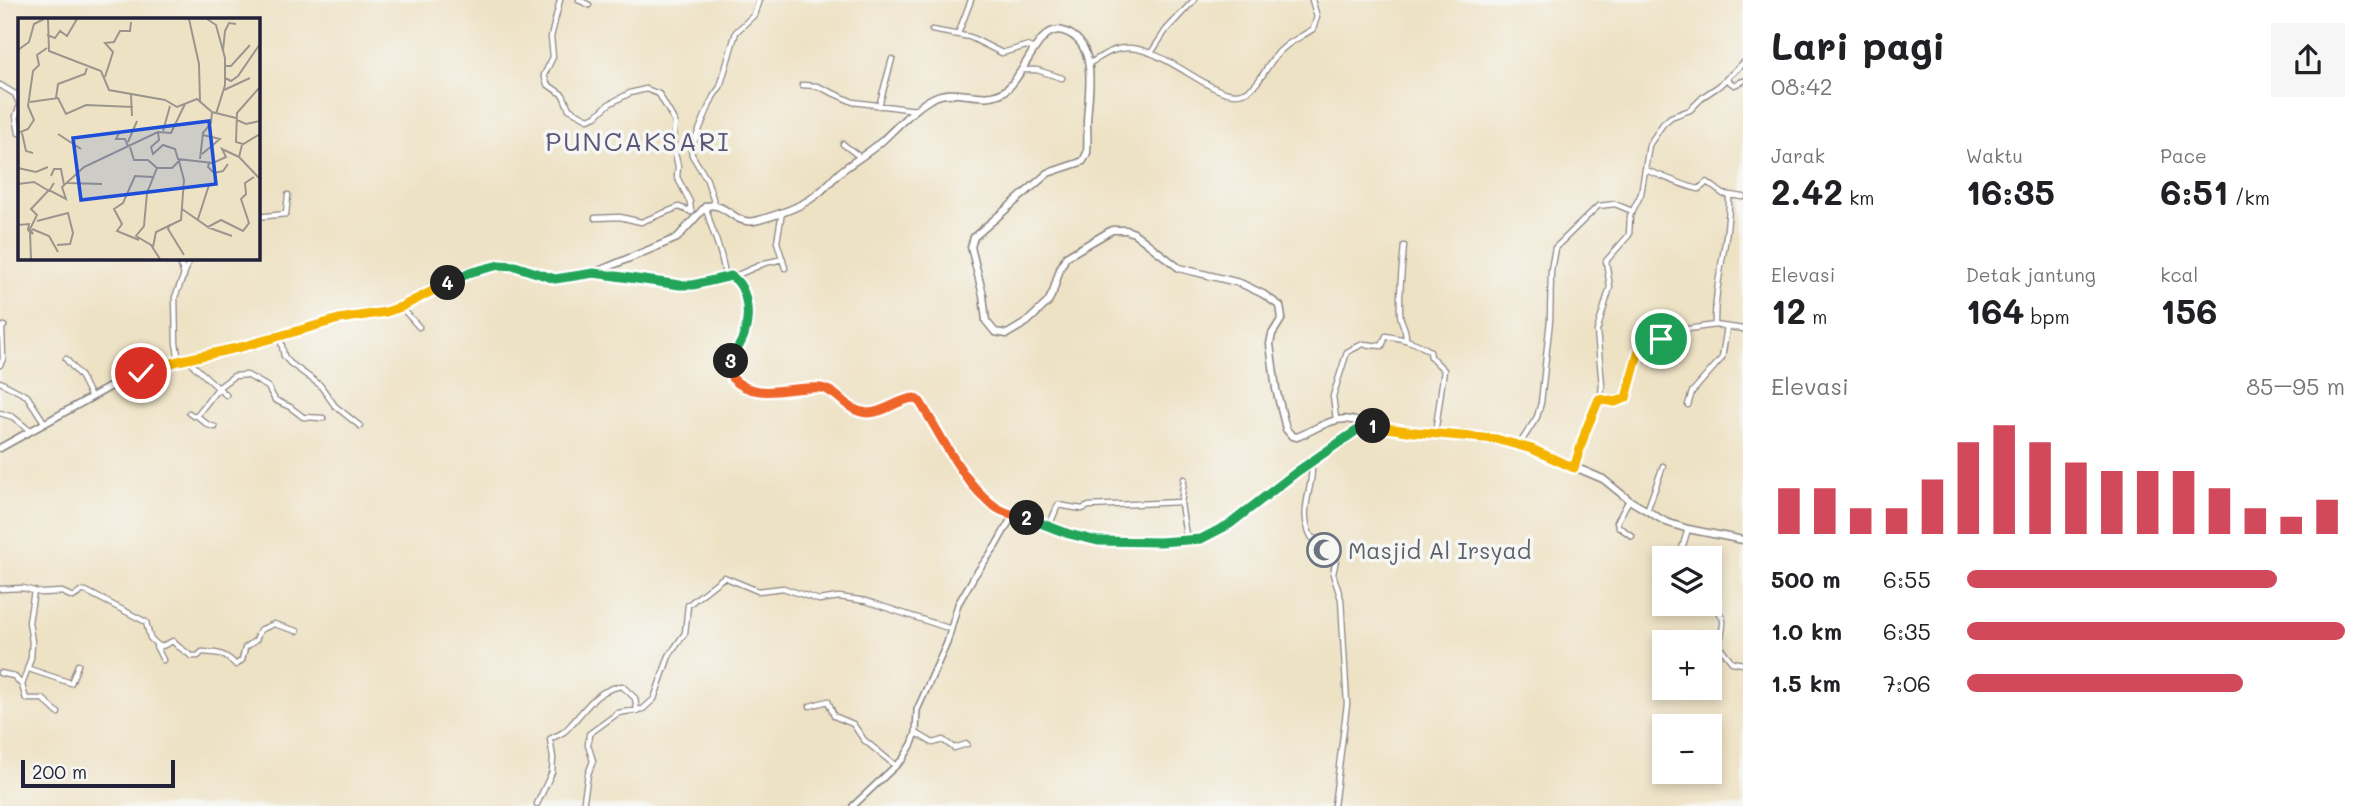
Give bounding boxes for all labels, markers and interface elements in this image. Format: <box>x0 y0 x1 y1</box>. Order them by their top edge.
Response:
inset map <box>18 18 259 259</box>
text: Lari pagi <box>1771 20 1945 70</box>
button: share <box>2271 23 2345 97</box>
text: 08:42 <box>1771 71 1833 101</box>
district label: PUNCAKSARI <box>545 124 731 158</box>
text: Jarak <box>1771 143 1825 168</box>
text: Waktu <box>1966 143 2023 168</box>
text: Pace <box>2160 143 2207 168</box>
text: 2.42 <box>1771 168 1843 214</box>
text: 16:35 <box>1966 168 2055 214</box>
text: 6:51 <box>2160 168 2229 214</box>
text: km <box>1843 185 1874 210</box>
text: /km <box>2229 185 2270 210</box>
text: Elevasi <box>1771 262 1835 287</box>
text: Detak jantung <box>1966 262 2096 287</box>
text: kcal <box>2160 262 2198 287</box>
pin: 4 <box>430 266 466 300</box>
text: 4 <box>441 270 454 295</box>
text: 12 <box>1771 287 1806 333</box>
text: 164 <box>1966 287 2025 333</box>
text: 156 <box>2160 287 2217 333</box>
text: m <box>1806 304 1827 329</box>
text: bpm <box>2025 304 2070 329</box>
pin <box>1631 309 1691 369</box>
icon: arrive <box>1642 320 1680 358</box>
pin <box>111 343 171 403</box>
pin: 3 <box>714 344 748 378</box>
text: 3 <box>725 348 736 373</box>
icon: check <box>122 354 160 392</box>
text: Elevasi <box>1771 371 1849 401</box>
text: 85–95 m <box>2246 371 2345 401</box>
pin: 1 <box>1356 408 1390 444</box>
text: 1 <box>1368 413 1377 438</box>
pin: 2 <box>1010 500 1044 536</box>
text: 2 <box>1021 505 1032 530</box>
mosque icon: Masjid Al Irsyad <box>1305 531 1343 569</box>
place label: Masjid Al Irsyad <box>1348 535 1531 565</box>
map controls <box>1652 546 1722 784</box>
button: layers <box>1652 546 1722 616</box>
text: 500 m <box>1771 564 1841 594</box>
text: 6:55 <box>1883 564 1931 594</box>
text: 1.0 km <box>1771 616 1842 646</box>
text: 6:35 <box>1883 616 1931 646</box>
button: + <box>1652 630 1722 700</box>
text: 1.5 km <box>1771 668 1841 698</box>
text: 7:06 <box>1883 668 1931 698</box>
button: − <box>1652 714 1722 784</box>
scale bar <box>21 757 175 789</box>
text: 200 m <box>32 759 87 784</box>

